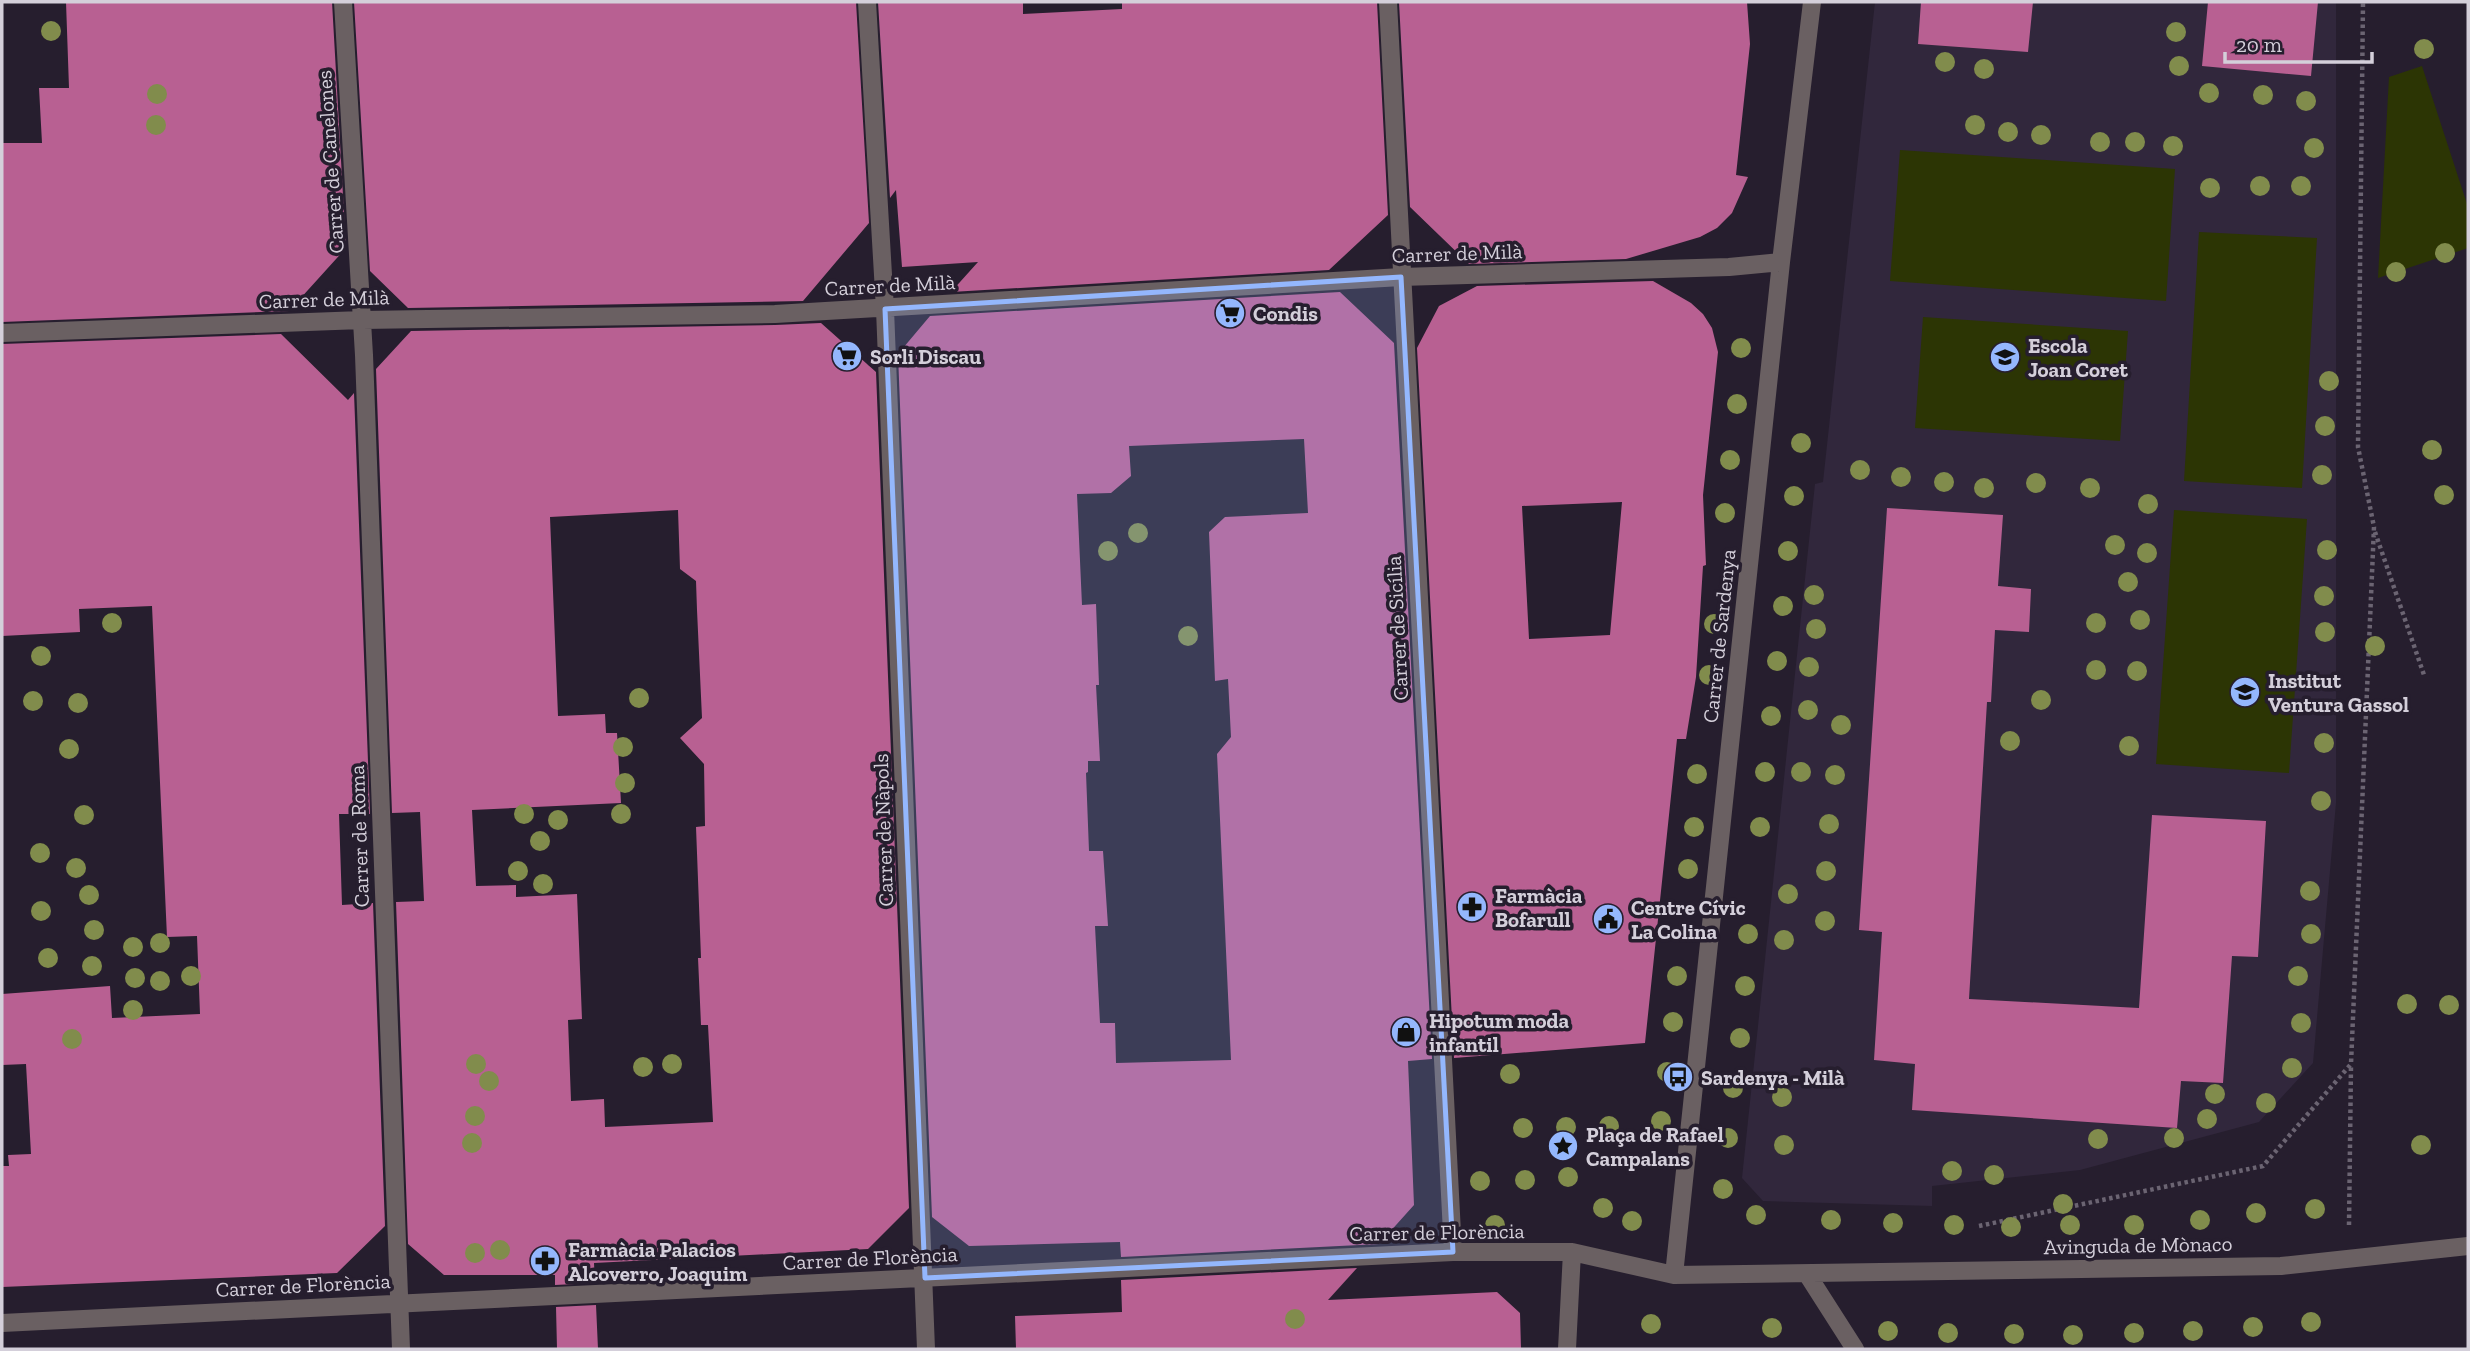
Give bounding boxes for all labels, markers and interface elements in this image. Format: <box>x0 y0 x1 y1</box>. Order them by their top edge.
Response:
scale bar <box>2225 21 2372 65</box>
text: 20 m <box>2236 32 2282 57</box>
street label: Carrer de Canelones <box>311 69 349 255</box>
street label: Carrer de Milà <box>1391 238 1523 268</box>
street label: Carrer de Milà <box>824 269 956 301</box>
street label: Carrer de Milà <box>258 284 390 314</box>
supermarket icon: Condis <box>1213 296 1247 330</box>
place label: Condis <box>1253 301 1318 326</box>
place label: Escola Joan Coret <box>2028 333 2128 382</box>
supermarket icon: Sorli Discau <box>830 339 864 373</box>
school or university icon: Escola Joan Coret <box>1988 340 2022 374</box>
place label: Sorli Discau <box>870 344 981 369</box>
street label: Carrer de Sardenya <box>1697 548 1741 724</box>
street label: Carrer de Sicília <box>1381 555 1413 701</box>
place label: Institut Ventura Gassol <box>2268 668 2409 717</box>
school or university icon: Institut Ventura Gassol <box>2228 675 2262 709</box>
street label: Carrer de Nàpols <box>868 753 898 907</box>
street label: Carrer de Roma <box>344 764 374 908</box>
place label: Farmàcia Bofarull <box>1495 883 1583 932</box>
pharmacy icon: Farmàcia Bofarull <box>1455 890 1489 924</box>
place label: Centre Cívic La Colina <box>1631 895 1746 944</box>
public building icon: Centre Cívic La Colina <box>1591 902 1625 936</box>
place label: Hipotum moda infantil <box>1429 1008 1569 1057</box>
shop icon: Hipotum moda infantil <box>1389 1015 1423 1049</box>
bus stop icon: Sardenya - Milà <box>1661 1060 1695 1094</box>
place label: Sardenya - Milà <box>1701 1065 1845 1090</box>
place label: Plaça de Rafael Campalans <box>1586 1122 1724 1171</box>
place icon: Plaça de Rafael Campalans <box>1546 1129 1580 1163</box>
street label: Carrer de Florència <box>1349 1218 1525 1246</box>
street label: Avinguda de Mònaco <box>2043 1231 2233 1259</box>
place label: Farmàcia Palacios Alcoverro, Joaquim <box>568 1237 748 1286</box>
street label: Carrer de Florència <box>782 1241 958 1275</box>
pharmacy icon: Farmàcia Palacios Alcoverro, Joaquim <box>528 1244 562 1278</box>
street label: Carrer de Florència <box>215 1268 391 1302</box>

